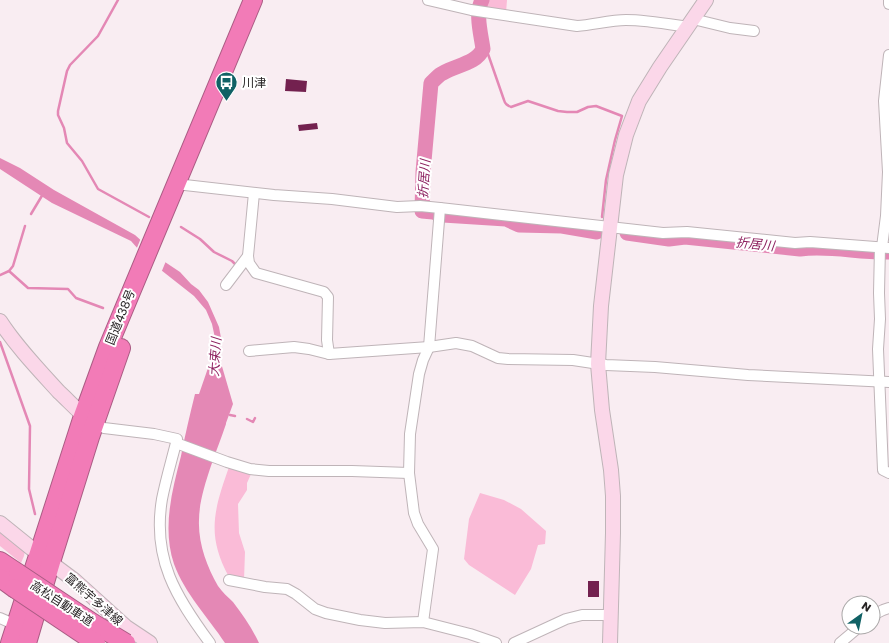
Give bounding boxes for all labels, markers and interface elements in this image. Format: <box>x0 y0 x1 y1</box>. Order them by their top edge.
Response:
bus stop icon: 川津 <box>214 69 240 102</box>
place label: 川津 <box>242 74 266 91</box>
water label: 折居川 <box>413 157 435 199</box>
water label: 折居川 <box>735 233 777 256</box>
street label: 国道438号 <box>101 287 139 347</box>
water label: 大束川 <box>204 335 226 377</box>
street label: 富熊宇多津線 <box>61 569 127 629</box>
street label: 高松自動車道 <box>27 576 97 630</box>
north arrow <box>841 595 881 635</box>
text: N <box>859 598 874 616</box>

